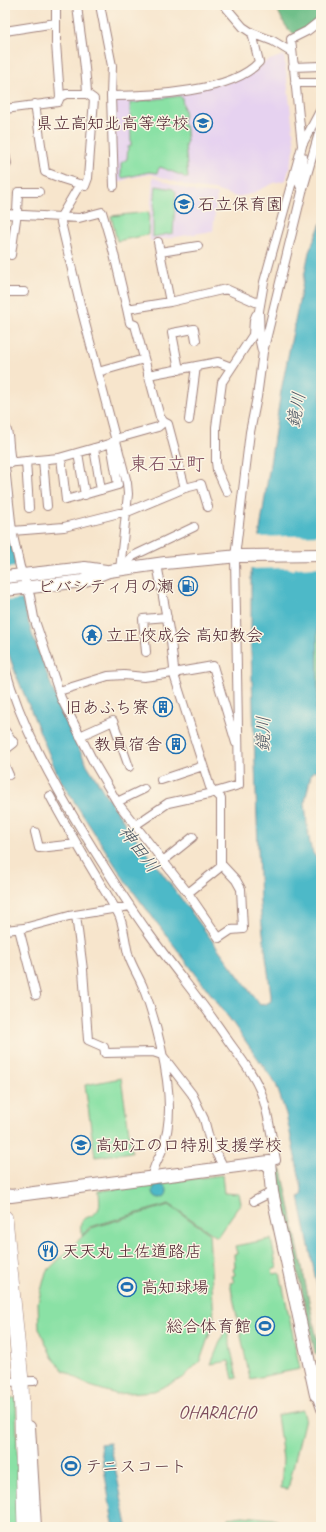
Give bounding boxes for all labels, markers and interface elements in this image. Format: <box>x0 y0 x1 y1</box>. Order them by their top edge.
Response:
school or university icon: 県立高知北高等学校 <box>192 112 214 134</box>
place label: 県立高知北高等学校 <box>36 113 189 134</box>
school or university icon: 石立保育園 <box>173 193 195 215</box>
place label: 石立保育園 <box>198 194 283 215</box>
water label: 鏡川 <box>282 390 310 430</box>
district label: 東石立町 <box>129 452 205 476</box>
fuel station icon: ビバシティ月の瀬 <box>177 575 199 597</box>
place label: ビバシティ月の瀬 <box>38 576 174 597</box>
temple icon: 立正佼成会 高知教会 <box>81 624 103 646</box>
place label: 立正佼成会 高知教会 <box>106 625 263 646</box>
building icon: 旧あふち寮 <box>152 696 174 718</box>
place label: 旧あふち寮 <box>65 697 149 718</box>
water label: 鏡川 <box>252 716 274 752</box>
building icon: 教員宿舎 <box>165 733 187 755</box>
place label: 教員宿舎 <box>94 734 162 755</box>
water label: 神田川 <box>114 821 164 877</box>
school or university icon: 高知江の口特別支援学校 <box>70 1134 92 1156</box>
place label: 高知江の口特別支援学校 <box>95 1135 282 1156</box>
restaurant icon: 天天丸 土佐道路店 <box>37 1240 59 1262</box>
place label: 天天丸 土佐道路店 <box>62 1241 202 1262</box>
sports icon: 高知球場 <box>116 1276 138 1298</box>
place label: 高知球場 <box>141 1277 209 1298</box>
sports icon: 総合体育館 <box>254 1315 276 1337</box>
place label: 総合体育館 <box>166 1316 251 1337</box>
district label: OHARACHO <box>178 1400 258 1424</box>
sports icon: テニスコート <box>60 1455 82 1477</box>
place label: テニスコート <box>85 1456 187 1477</box>

